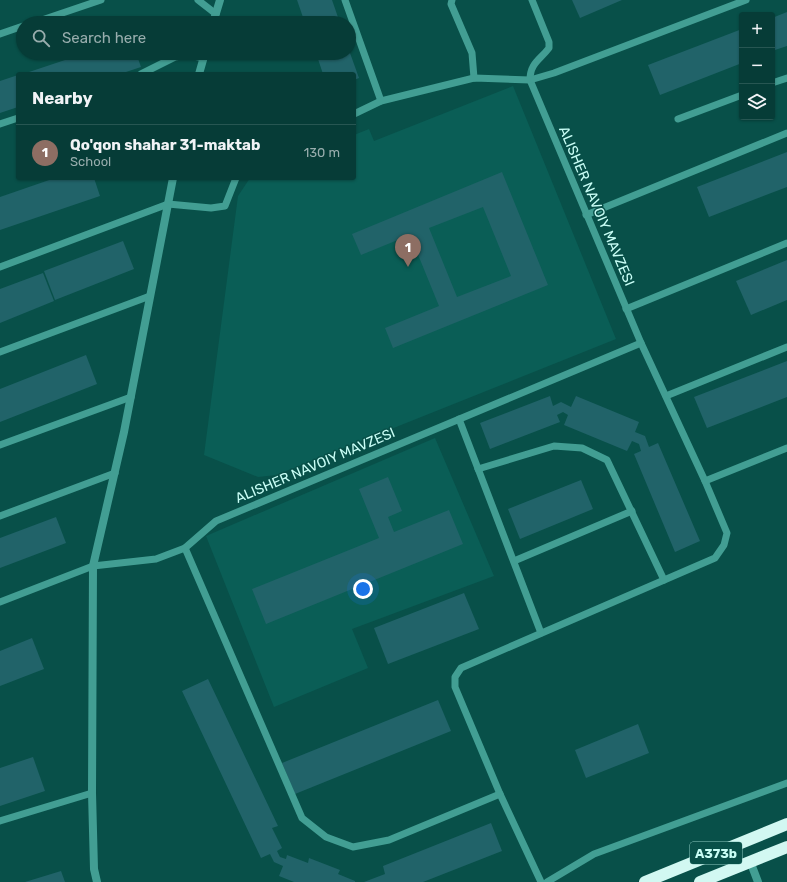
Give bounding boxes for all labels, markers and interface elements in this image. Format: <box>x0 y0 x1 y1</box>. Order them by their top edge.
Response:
map controls <box>739 12 775 120</box>
button: + <box>739 12 775 48</box>
search box <box>16 16 356 60</box>
icon: search <box>30 27 52 49</box>
text: Search here <box>62 29 146 47</box>
button: − <box>739 48 775 84</box>
button: layers <box>739 84 775 120</box>
text: Nearby <box>32 88 93 108</box>
street label: ALISHER NAVOIY MAVZESI <box>555 124 638 289</box>
text: Qo'qon shahar 31-maktab <box>70 136 260 154</box>
text: 1 <box>42 145 48 160</box>
text: 130 m <box>304 145 340 160</box>
text: School <box>70 154 111 169</box>
pin: 1 <box>395 234 421 267</box>
street label: ALISHER NAVOIY MAVZESI <box>233 424 398 507</box>
your location <box>353 579 373 599</box>
road number: A373b <box>690 842 742 864</box>

